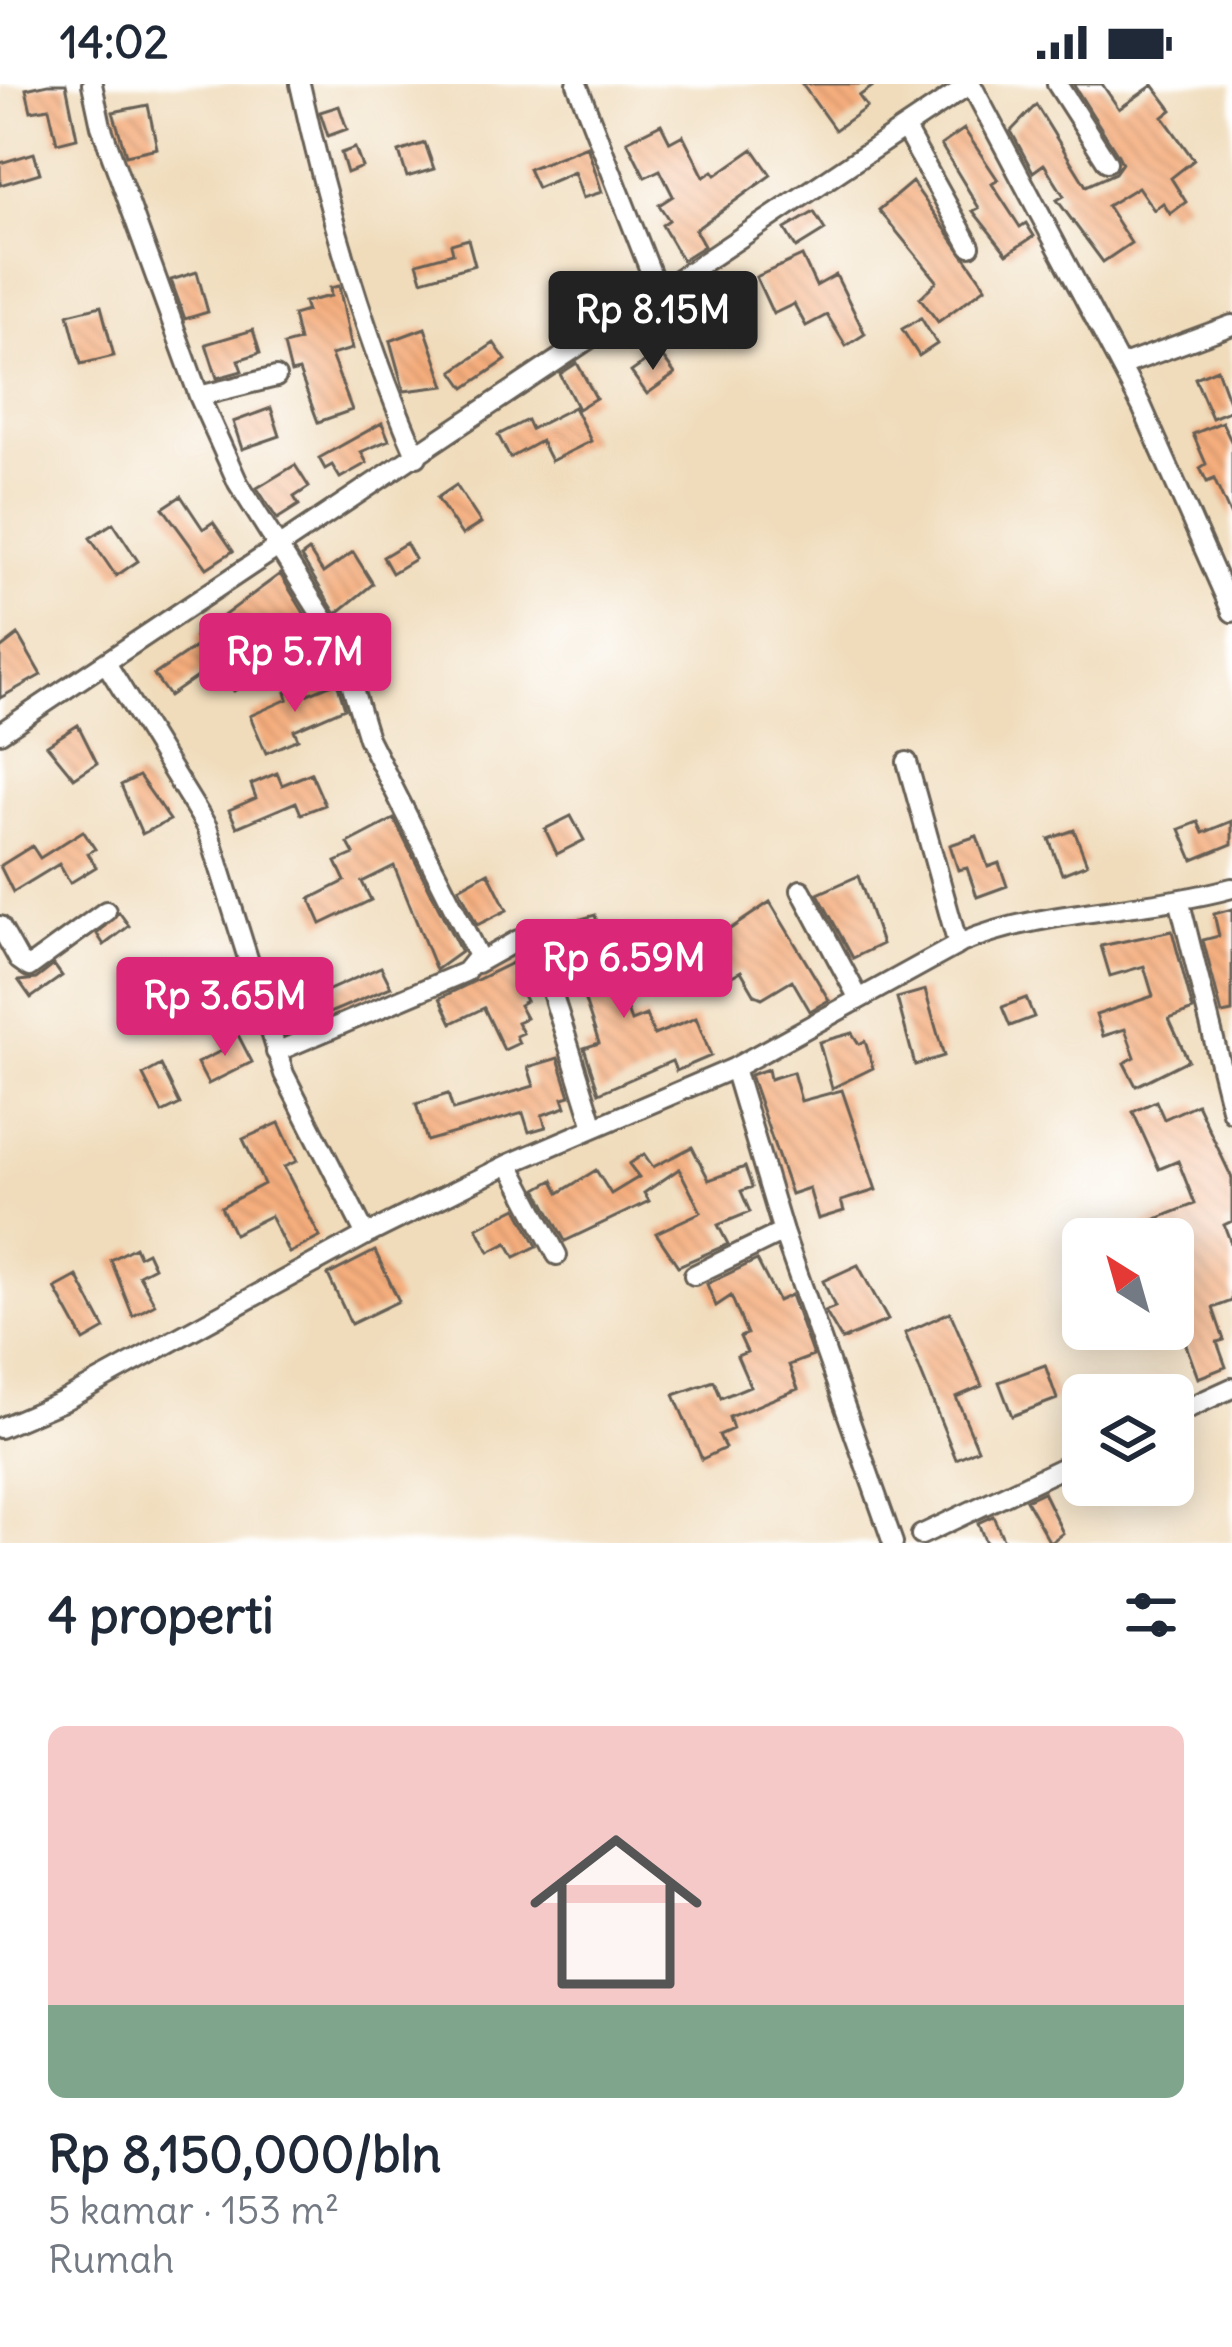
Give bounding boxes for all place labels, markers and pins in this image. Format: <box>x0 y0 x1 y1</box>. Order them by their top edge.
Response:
pin: Rp 8.15M <box>529 271 777 373</box>
pin: Rp 5.7M <box>184 613 406 715</box>
pin: Rp 6.59M <box>500 919 748 1021</box>
pin: Rp 3.65M <box>101 957 349 1059</box>

